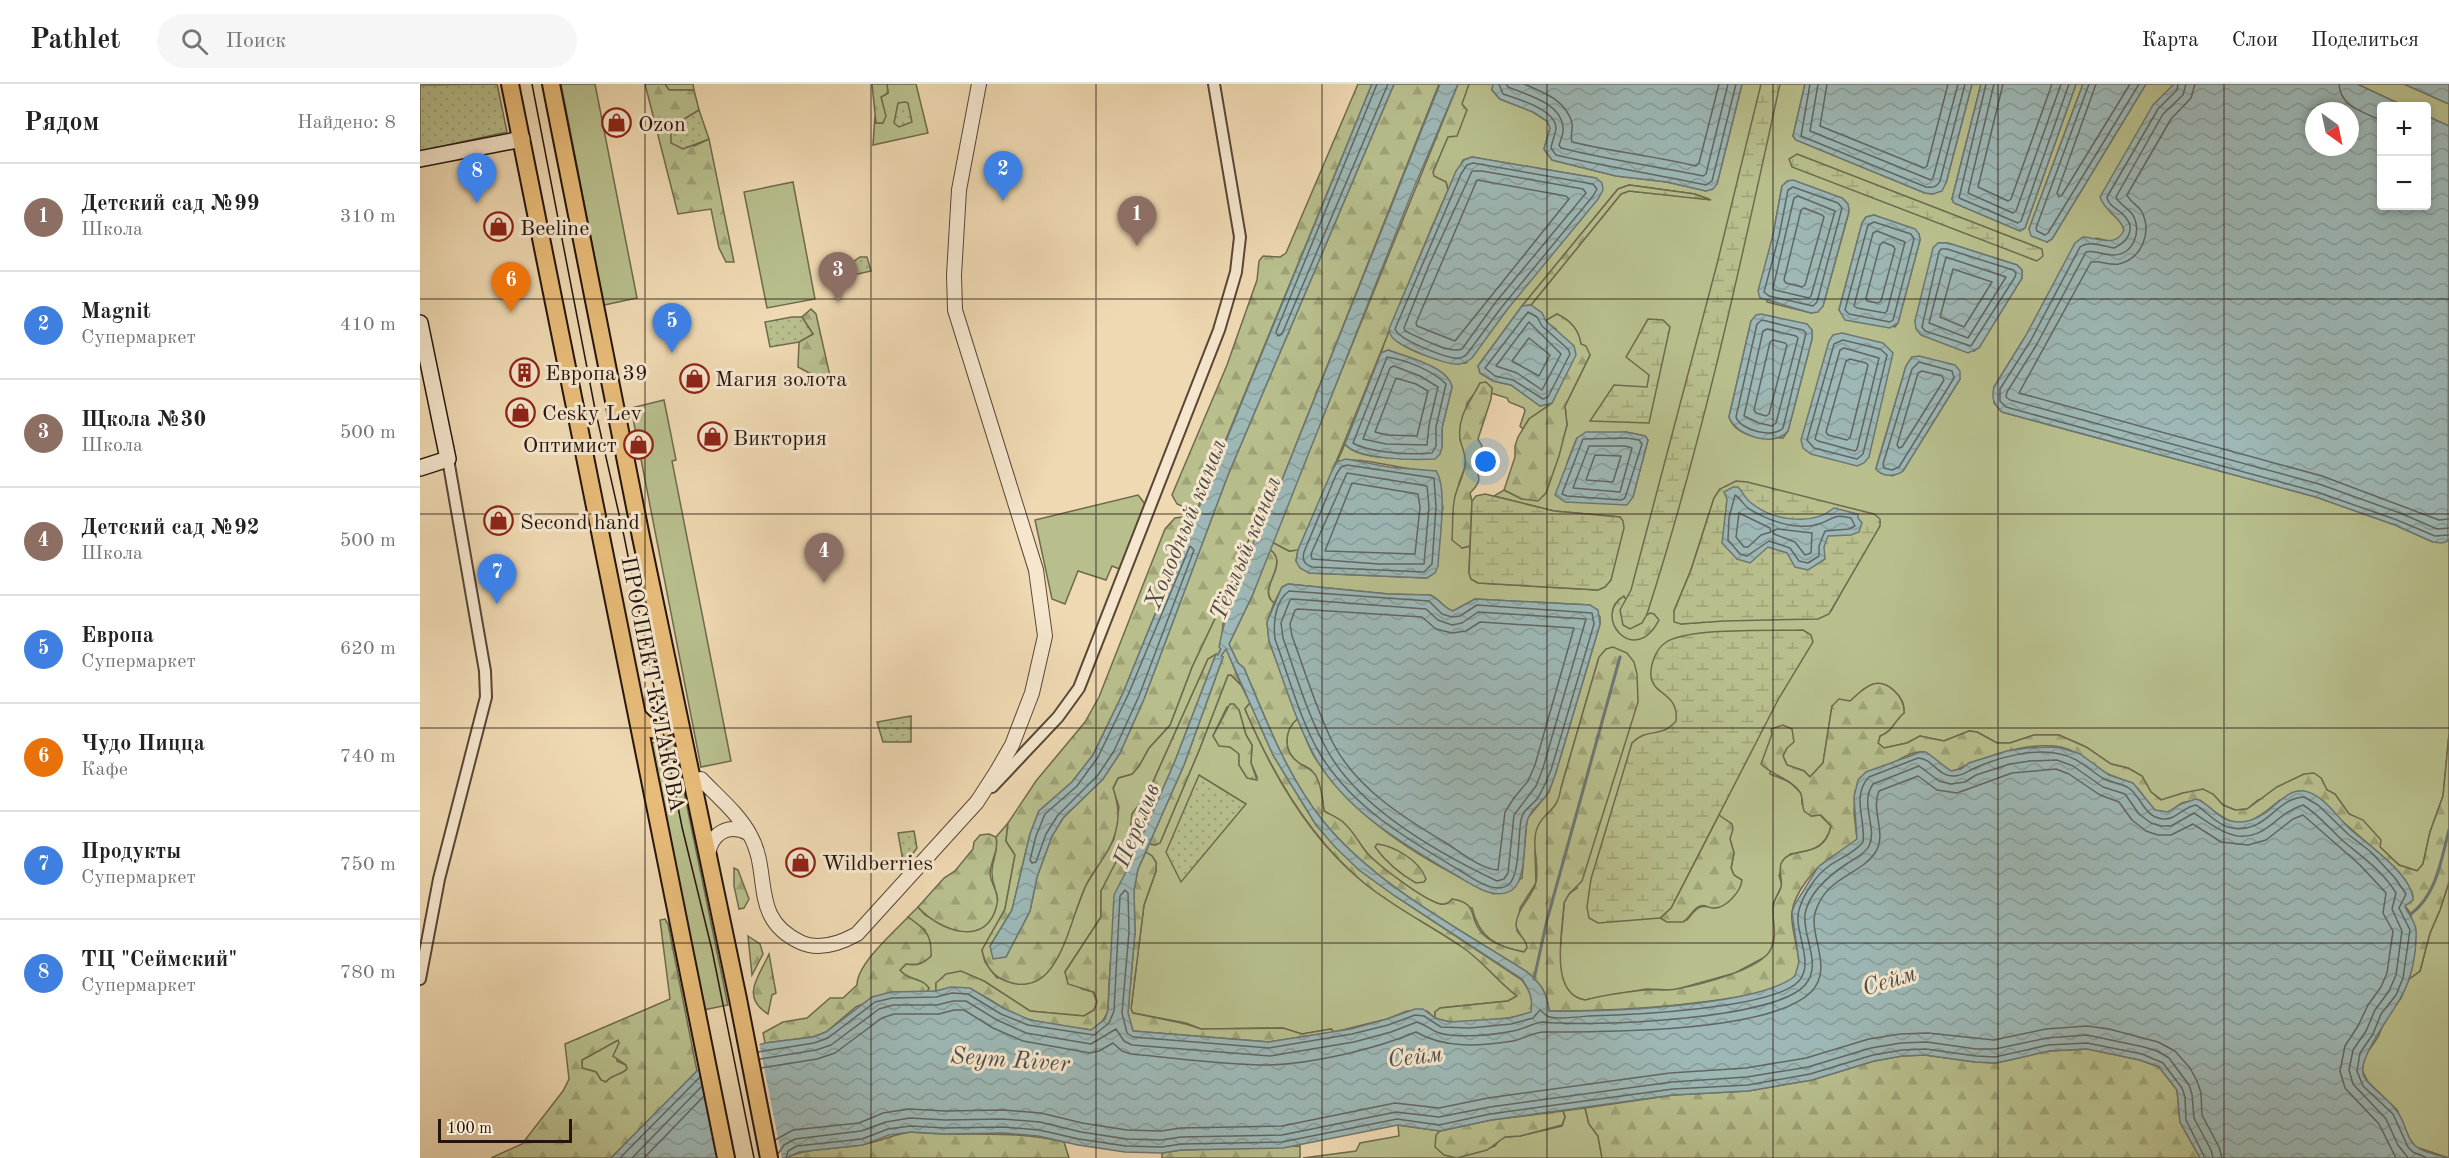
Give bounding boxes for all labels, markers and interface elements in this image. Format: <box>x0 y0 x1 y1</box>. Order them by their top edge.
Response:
search box <box>157 14 577 68</box>
icon: search <box>178 25 211 58</box>
text: Pathlet <box>30 27 121 55</box>
text: Поиск <box>226 30 286 52</box>
text: Карта <box>2142 30 2199 51</box>
text: Слои <box>2232 30 2278 51</box>
text: Поделиться <box>2311 30 2419 51</box>
north arrow <box>2305 102 2359 156</box>
map controls <box>2377 102 2431 210</box>
button: + <box>2377 102 2431 156</box>
shop icon: Ozon <box>601 107 633 139</box>
text: Рядом <box>24 110 99 136</box>
text: Найдено: 8 <box>297 113 396 133</box>
place label: Ozon <box>638 114 686 136</box>
pin: 2 <box>984 152 1022 201</box>
pin: 8 <box>458 154 496 203</box>
button: − <box>2377 156 2431 210</box>
text: Детский сад №99 <box>81 193 260 215</box>
pin: 1 <box>1118 196 1156 246</box>
text: 1 <box>38 207 49 227</box>
text: 310 m <box>340 207 396 227</box>
shop icon: Beeline <box>483 211 515 243</box>
place label: Beeline <box>520 218 589 240</box>
text: Школа <box>81 220 143 240</box>
pin: 3 <box>818 252 858 302</box>
pin: 6 <box>492 262 530 312</box>
text: Magnit <box>81 301 151 323</box>
pin: 5 <box>652 304 692 353</box>
text: 2 <box>38 315 49 335</box>
text: 410 m <box>340 315 396 335</box>
text: Супермаркет <box>81 328 196 348</box>
building icon: Европа 39 <box>508 356 540 388</box>
shop icon: Магия золота <box>678 362 710 394</box>
place label: Европа 39 <box>545 363 648 385</box>
place label: Магия золота <box>715 369 847 391</box>
shop icon: Cesky Lev <box>505 396 537 428</box>
place label: Cesky Lev <box>542 403 643 425</box>
text: Щкола №30 <box>81 409 206 431</box>
shop icon: Виктория <box>696 421 728 453</box>
text: 3 <box>38 423 49 443</box>
text: 500 m <box>340 423 396 443</box>
shop icon: Оптимист <box>622 428 654 460</box>
place label: Виктория <box>733 428 827 450</box>
place label: Оптимист <box>523 435 617 457</box>
text: Школа <box>81 436 143 456</box>
water label: Холодный канал <box>1142 436 1232 614</box>
your location <box>1471 447 1500 476</box>
water label: Тёплый канал <box>1207 473 1287 624</box>
shop icon: Second hand <box>483 505 515 537</box>
place label: Second hand <box>520 512 640 534</box>
text: Детский сад №92 <box>81 517 260 539</box>
text: 4 <box>38 531 49 551</box>
text: 500 m <box>340 531 396 551</box>
pin: 4 <box>804 534 844 583</box>
text: Школа <box>81 544 143 564</box>
pin: 7 <box>478 554 517 604</box>
street label: ПРОСПЕКТ КУЛАКОВА <box>616 555 688 814</box>
text: Европа <box>81 625 154 647</box>
text: 5 <box>38 639 49 659</box>
text: 620 m <box>340 639 396 659</box>
text: Супермаркет <box>81 652 196 672</box>
text: Чудо Пицца <box>81 733 205 755</box>
text: 6 <box>38 747 49 767</box>
text: 740 m <box>340 747 396 767</box>
text: Кафе <box>81 760 128 780</box>
water label: Перелив <box>1110 780 1165 872</box>
text: Продукты <box>81 841 181 863</box>
shop icon: Wildberries <box>785 846 817 878</box>
place label: Wildberries <box>822 853 933 875</box>
text: 7 <box>38 855 49 875</box>
text: 750 m <box>340 855 396 875</box>
text: Супермаркет <box>81 868 196 888</box>
text: ТЦ "Сеймский" <box>81 949 237 971</box>
water label: Сейм <box>1859 962 1920 1002</box>
text: 8 <box>38 963 49 983</box>
text: 780 m <box>340 963 396 983</box>
text: Супермаркет <box>81 976 196 996</box>
water label: Сейм <box>1386 1043 1444 1073</box>
water label: Seym River <box>949 1045 1071 1077</box>
scale bar <box>438 1116 572 1144</box>
text: 100 m <box>447 1121 492 1137</box>

